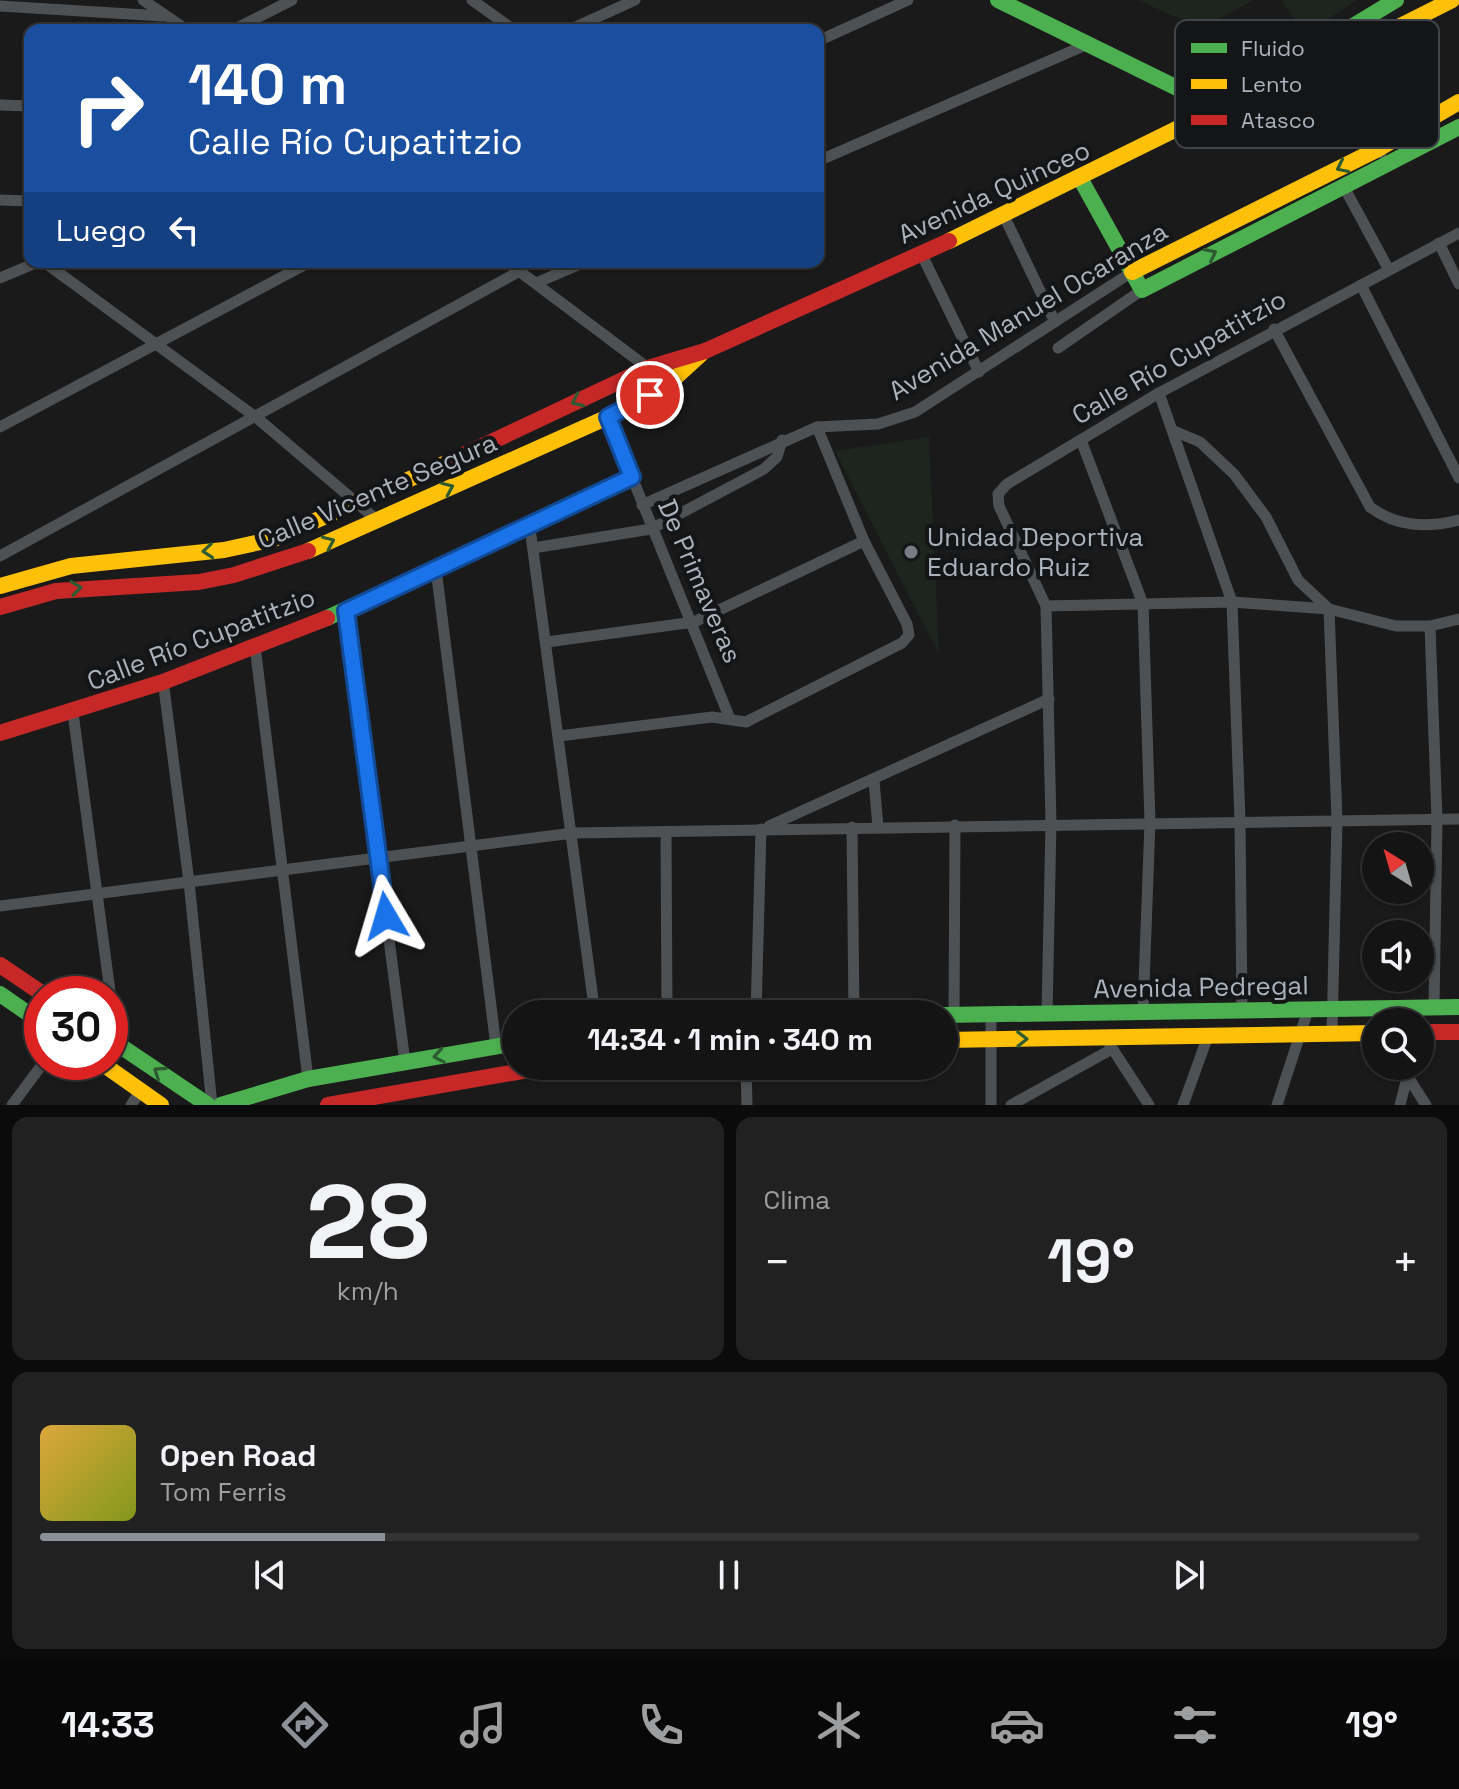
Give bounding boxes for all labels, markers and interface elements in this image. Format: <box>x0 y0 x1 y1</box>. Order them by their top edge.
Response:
legend <box>1175 20 1439 148</box>
text: Fluido <box>1241 34 1305 62</box>
text: 140 m <box>188 49 347 120</box>
icon: right <box>56 56 160 160</box>
text: Lento <box>1241 70 1302 98</box>
text: Atasco <box>1241 106 1315 134</box>
text: Calle Río Cupatitzio <box>188 119 523 165</box>
street label: Avenida Quinceo <box>893 133 1095 251</box>
one-way arrow <box>1335 157 1350 173</box>
icon: left <box>162 208 206 252</box>
text: Luego <box>56 211 146 250</box>
street label: Avenida Manuel Ocaranza <box>882 214 1174 408</box>
one-way arrow <box>1203 249 1218 264</box>
street label: Calle Río Cupatitzio <box>1066 282 1292 432</box>
pin <box>616 361 684 429</box>
icon: arrive <box>628 373 672 417</box>
one-way arrow <box>571 391 585 407</box>
street label: Calle Vicente Segura <box>252 425 502 557</box>
one-way arrow <box>440 482 455 498</box>
street label: De Primaveras <box>650 494 750 668</box>
place label: Unidad Deportiva Eduardo Ruiz <box>927 520 1144 584</box>
one-way arrow <box>321 536 335 552</box>
one-way arrow <box>201 543 214 560</box>
marker: Unidad Deportiva Eduardo Ruiz <box>902 543 920 561</box>
one-way arrow <box>69 580 82 597</box>
street label: Calle Río Cupatitzio <box>82 580 320 698</box>
north arrow <box>1362 832 1434 904</box>
map controls <box>1362 832 1434 1080</box>
position arrow <box>344 874 428 958</box>
button: sound <box>1362 920 1434 992</box>
street label: Avenida Pedregal <box>1093 968 1309 1006</box>
speed limit sign: 30 <box>24 976 128 1080</box>
button: search <box>1362 1008 1434 1080</box>
text: 14:34 · 1 min · 340 m <box>587 1020 873 1059</box>
one-way arrow <box>1016 1030 1029 1048</box>
one-way arrow <box>432 1047 446 1064</box>
one-way arrow <box>153 1067 168 1082</box>
text: 28 <box>306 1156 430 1288</box>
text: Clima <box>764 1183 830 1217</box>
text: 19° <box>1047 1223 1135 1300</box>
text: − <box>764 1234 791 1290</box>
text: + <box>1392 1234 1419 1290</box>
text: km/h <box>337 1274 399 1308</box>
text: Open Road <box>160 1436 316 1475</box>
text: Tom Ferris <box>160 1475 287 1509</box>
icon: previous <box>248 1553 292 1597</box>
icon: pause <box>707 1553 751 1597</box>
icon: next <box>1167 1553 1211 1597</box>
icon: directions <box>277 1697 333 1753</box>
icon: music <box>455 1697 511 1753</box>
icon: phone <box>633 1697 689 1753</box>
icon: climate <box>811 1697 867 1753</box>
icon: car <box>989 1697 1045 1753</box>
icon: filters <box>1167 1697 1223 1753</box>
text: 14:33 <box>61 1702 155 1748</box>
text: 19° <box>1345 1702 1398 1748</box>

